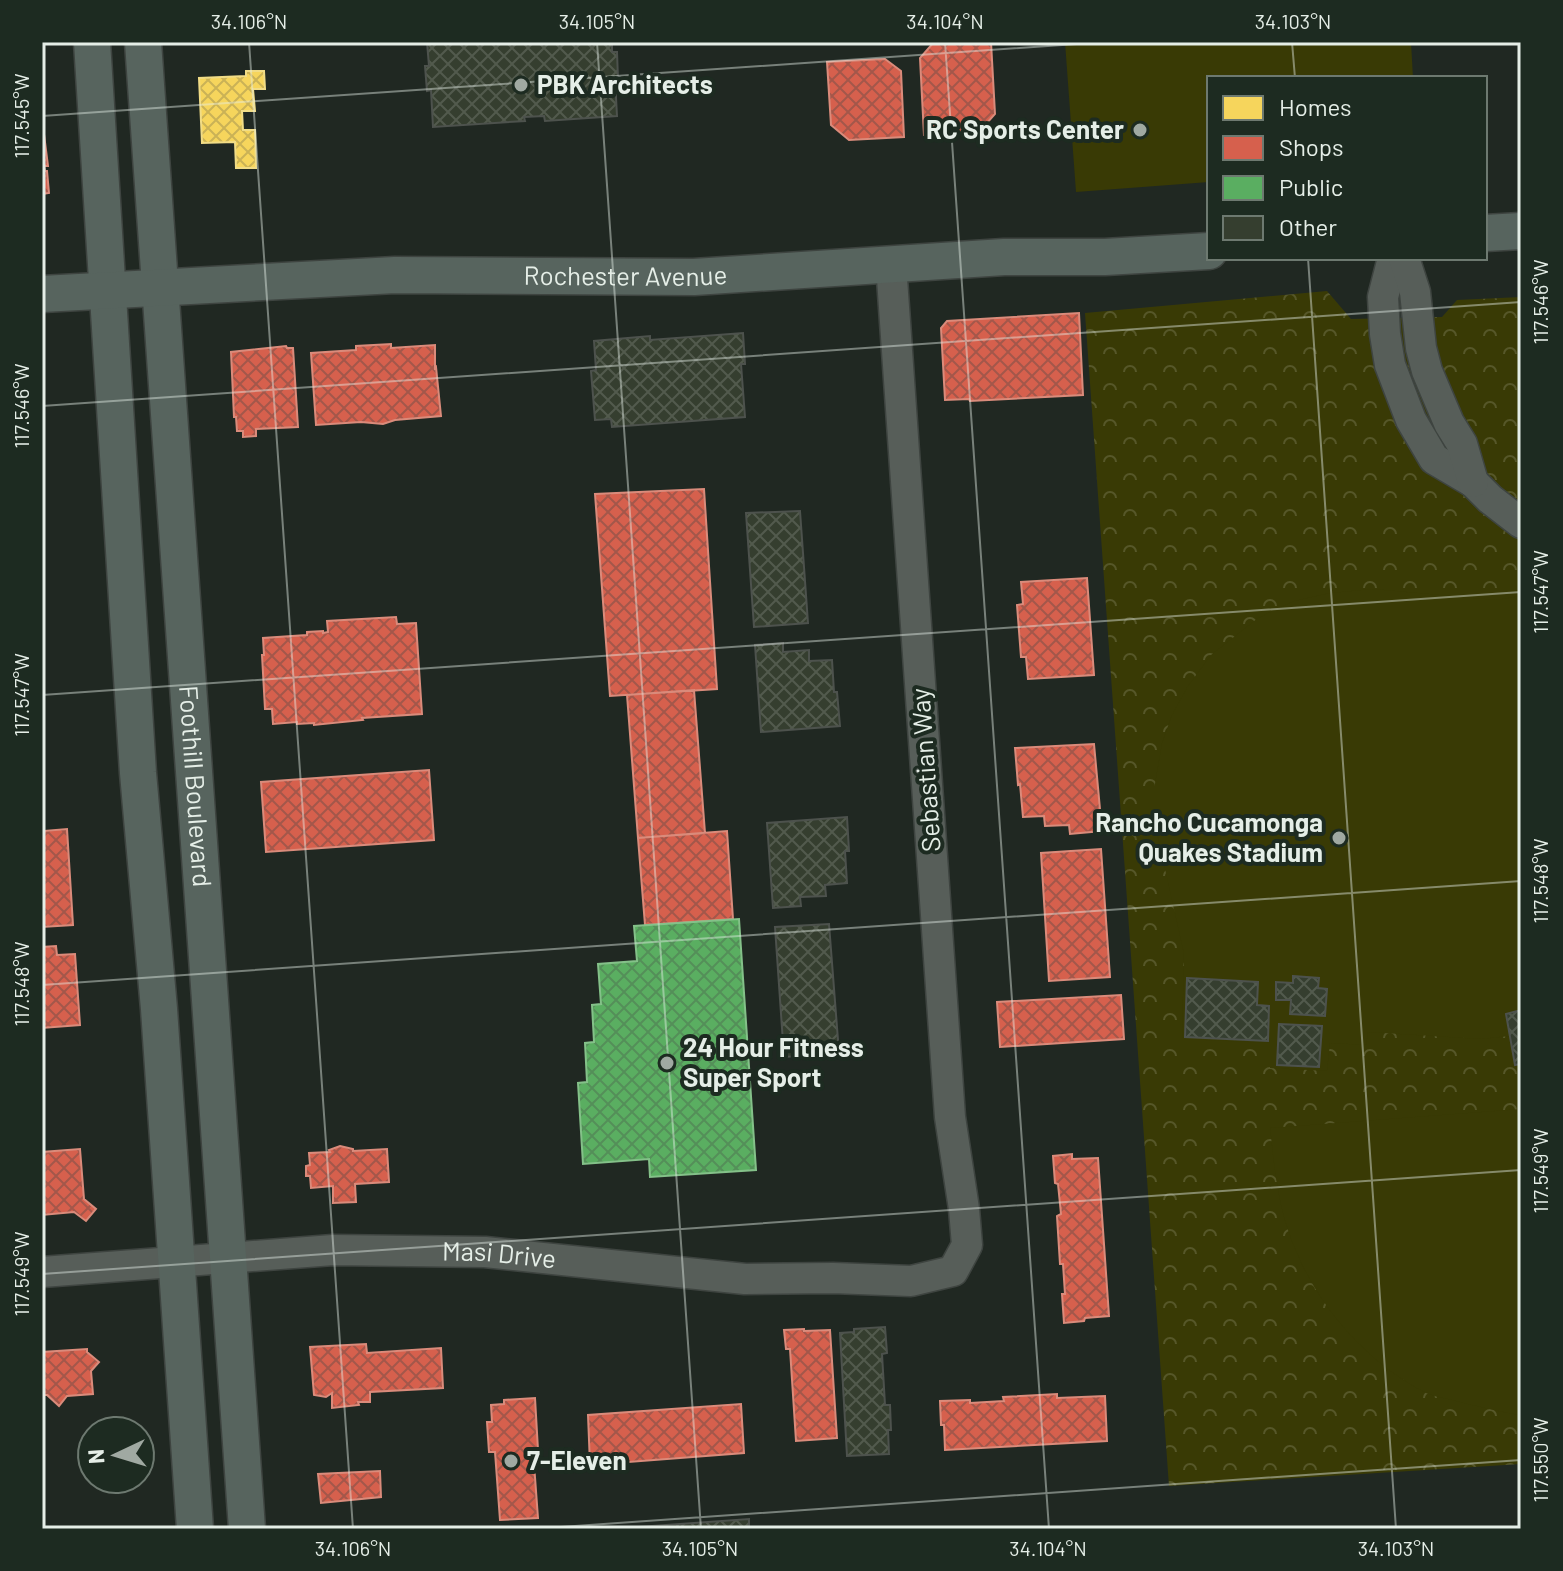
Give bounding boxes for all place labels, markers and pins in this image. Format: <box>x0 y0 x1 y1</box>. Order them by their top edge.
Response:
place label: PBK Architects <box>537 68 713 99</box>
marker: PBK Architects <box>512 76 530 94</box>
place label: RC Sports Center <box>926 113 1124 144</box>
marker: RC Sports Center <box>1131 121 1149 139</box>
place label: Rancho Cucamonga Quakes Stadium <box>1095 806 1323 867</box>
marker: Rancho Cucamonga Quakes Stadium <box>1330 829 1348 847</box>
place label: 24 Hour Fitness Super Sport <box>683 1031 864 1092</box>
marker: 24 Hour Fitness Super Sport <box>658 1054 676 1072</box>
place label: 7-Eleven <box>527 1444 627 1475</box>
marker: 7-Eleven <box>502 1452 520 1470</box>

